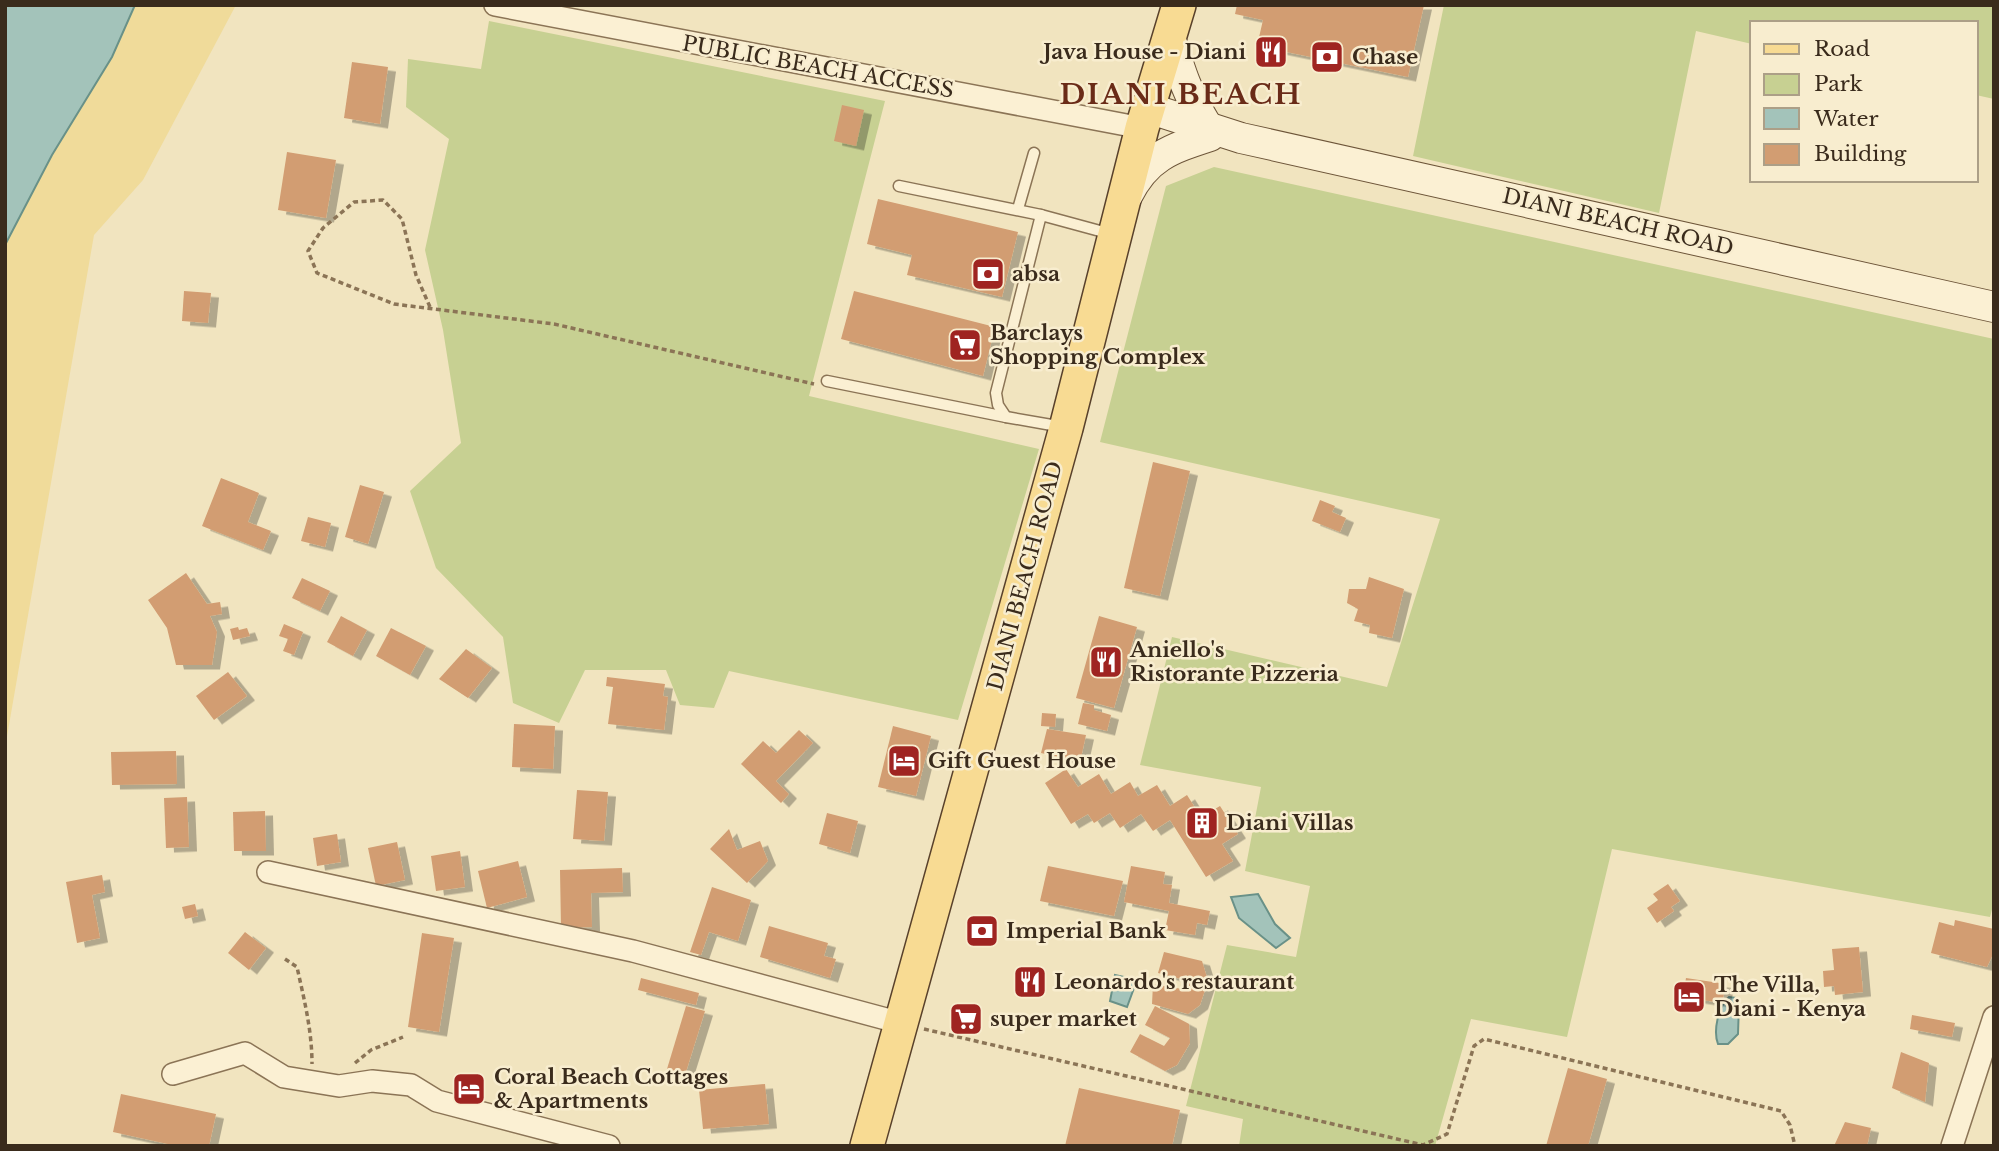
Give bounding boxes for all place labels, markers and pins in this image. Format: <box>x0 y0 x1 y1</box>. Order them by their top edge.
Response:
restaurant icon: Java House - Diani <box>1252 33 1290 71</box>
bank icon: Chase <box>1308 38 1346 76</box>
place label: Java House - Diani <box>1039 39 1246 65</box>
place label: Chase <box>1352 44 1418 70</box>
bank icon: absa <box>969 255 1007 293</box>
place label: absa <box>1012 261 1060 287</box>
place label: Barclays Shopping Complex <box>990 320 1206 370</box>
supermarket icon: Barclays Shopping Complex <box>946 326 984 364</box>
place label: Aniello's Ristorante Pizzeria <box>1129 637 1339 687</box>
restaurant icon: Aniello's Ristorante Pizzeria <box>1087 643 1125 681</box>
hotel icon: Gift Guest House <box>885 742 923 780</box>
place label: Gift Guest House <box>928 748 1116 774</box>
building icon: Diani Villas <box>1183 804 1221 842</box>
place label: Diani Villas <box>1226 810 1354 836</box>
bank icon: Imperial Bank <box>963 912 1001 950</box>
place label: Imperial Bank <box>1006 918 1167 944</box>
restaurant icon: Leonardo's restaurant <box>1011 963 1049 1001</box>
place label: Leonardo's restaurant <box>1054 969 1294 995</box>
place label: The Villa, Diani - Kenya <box>1714 972 1866 1022</box>
hotel icon: The Villa, Diani - Kenya <box>1670 978 1708 1016</box>
supermarket icon: super market <box>947 1000 985 1038</box>
place label: super market <box>990 1006 1137 1032</box>
place label: Coral Beach Cottages & Apartments <box>494 1064 728 1114</box>
hotel icon: Coral Beach Cottages & Apartments <box>450 1070 488 1108</box>

